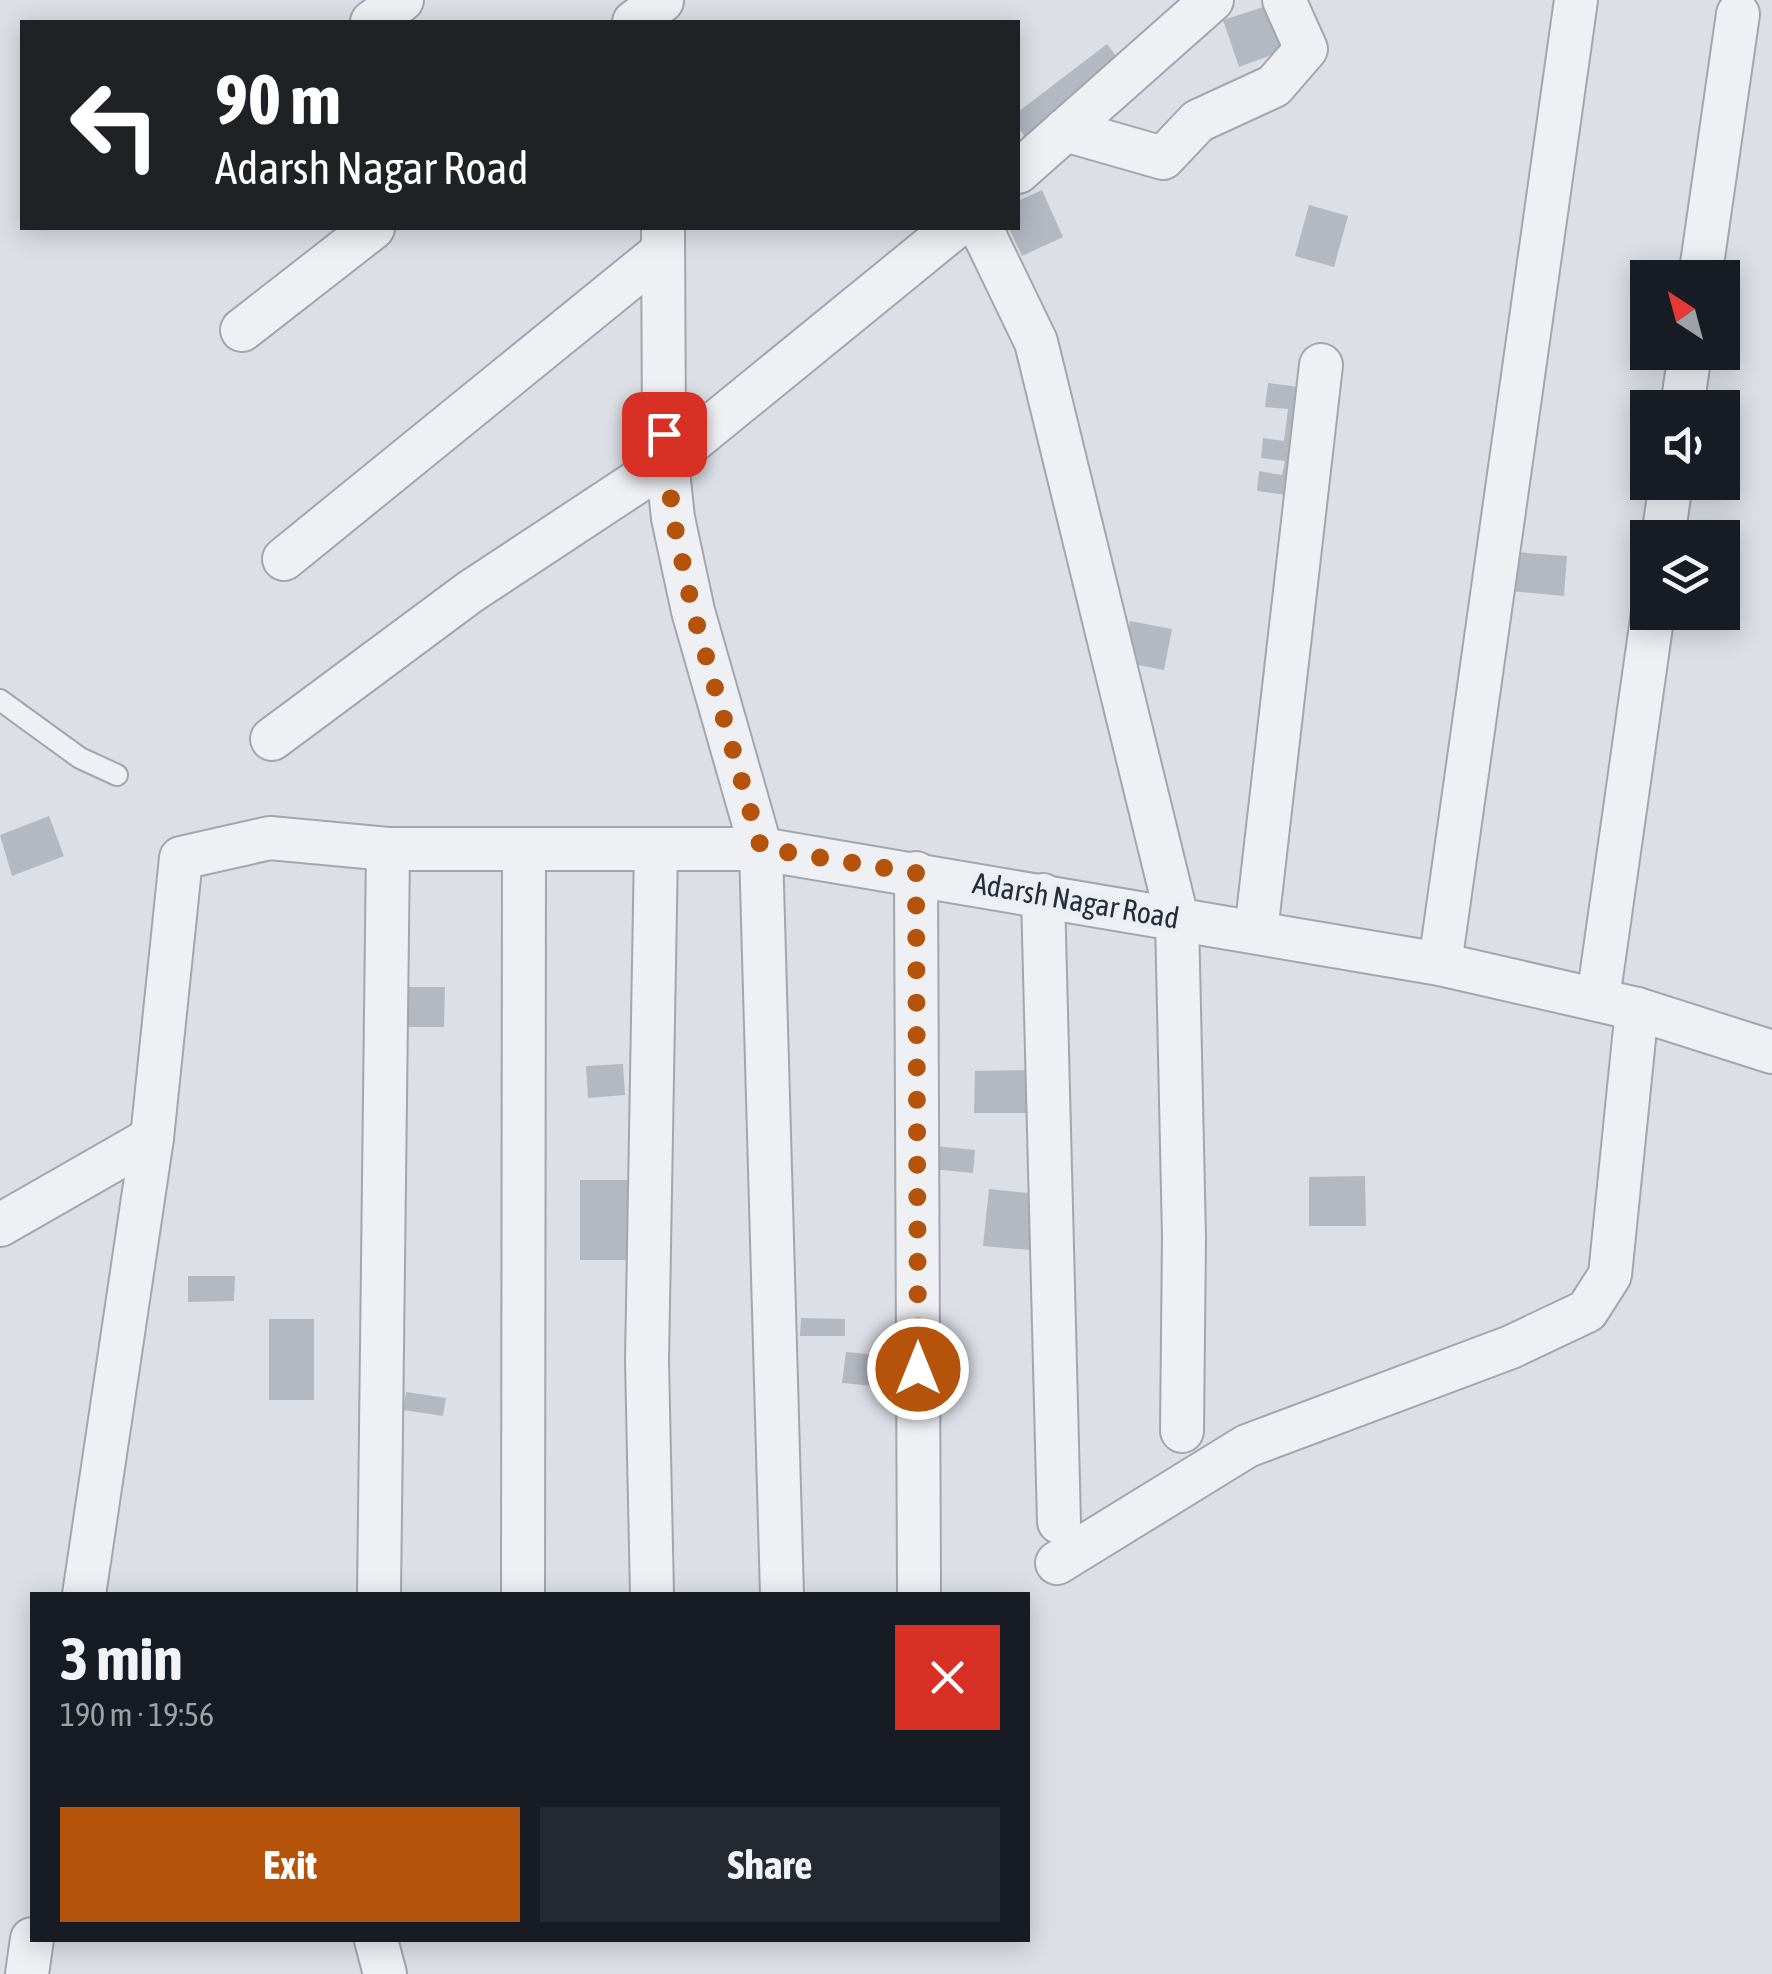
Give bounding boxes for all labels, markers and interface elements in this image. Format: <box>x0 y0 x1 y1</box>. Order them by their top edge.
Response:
text: 90 m <box>215 59 341 139</box>
icon: left <box>50 60 180 190</box>
text: Adarsh Nagar Road <box>215 142 529 194</box>
north arrow <box>1630 260 1740 370</box>
map controls <box>1630 260 1740 630</box>
button: sound <box>1630 390 1740 500</box>
pin <box>622 392 707 477</box>
icon: arrive <box>637 407 692 462</box>
button: layers <box>1630 520 1740 630</box>
street label: Adarsh Nagar Road <box>970 865 1182 935</box>
position arrow <box>866 1317 970 1421</box>
text: 3 min <box>60 1624 183 1693</box>
button: close <box>895 1625 1000 1730</box>
text: 190 m · 19:56 <box>60 1696 214 1733</box>
button: Exit <box>60 1807 520 1922</box>
button: Share <box>540 1807 1000 1922</box>

